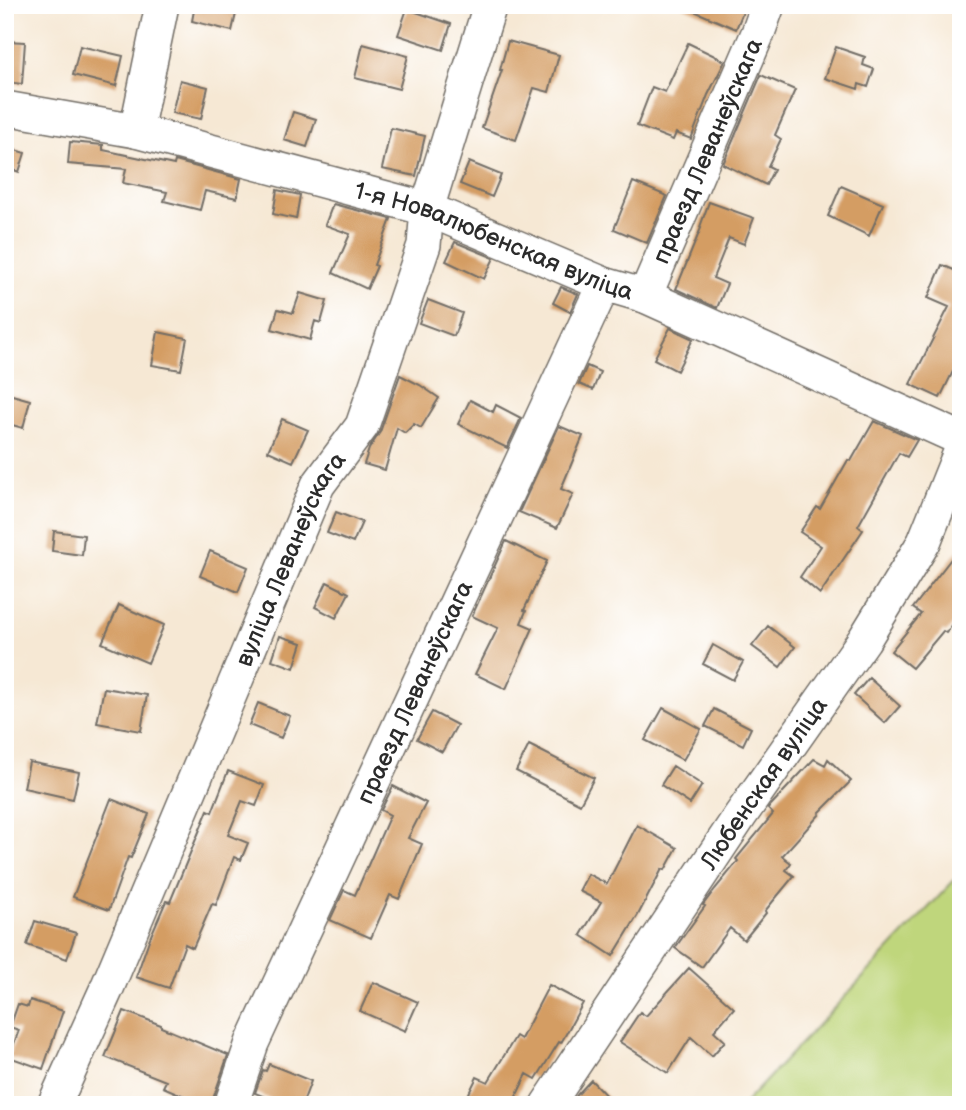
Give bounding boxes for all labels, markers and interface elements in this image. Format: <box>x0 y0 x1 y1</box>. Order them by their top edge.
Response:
street label: праезд Леванеўскага <box>647 34 769 268</box>
street label: 1-я Новалюбенская вуліца <box>351 176 636 307</box>
street label: вуліца Леванеўскага <box>230 447 352 671</box>
street label: праезд Леванеўскага <box>351 576 479 809</box>
street label: Любенская вуліца <box>694 692 834 876</box>

